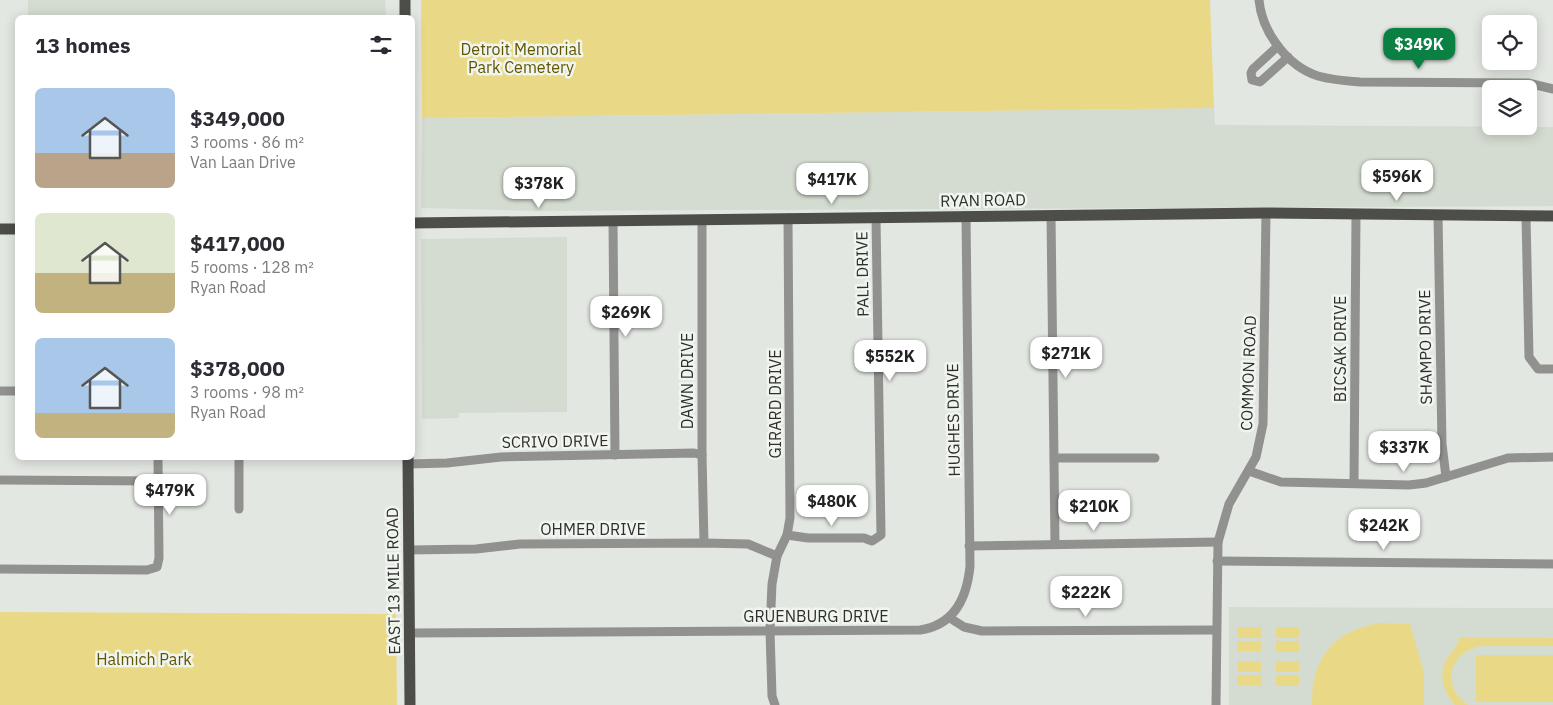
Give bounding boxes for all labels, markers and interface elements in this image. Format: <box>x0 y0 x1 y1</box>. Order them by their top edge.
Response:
map controls <box>1482 15 1537 135</box>
button: locate <box>1482 15 1537 70</box>
pin: $349K <box>1384 28 1454 70</box>
text: 13 homes <box>35 31 131 59</box>
icon: filters <box>367 31 395 59</box>
text: $349K <box>1394 34 1444 54</box>
park label: Detroit Memorial Park Cemetery <box>461 39 581 77</box>
button: layers <box>1482 80 1537 135</box>
text: $349,000 <box>190 104 285 132</box>
icon: home <box>75 108 135 168</box>
text: 3 rooms · 86 m² <box>190 132 304 152</box>
text: Van Laan Drive <box>190 152 296 172</box>
pin: $596K <box>1362 160 1432 202</box>
pin: $417K <box>797 162 867 205</box>
pin: $378K <box>504 166 574 209</box>
text: $596K <box>1372 166 1422 186</box>
text: $417K <box>807 169 857 189</box>
text: $378K <box>514 173 564 193</box>
street label: RYAN ROAD <box>940 189 1026 211</box>
text: $417,000 <box>190 229 285 257</box>
street label: PALL DRIVE <box>851 231 873 317</box>
icon: home <box>75 233 135 293</box>
text: 5 rooms · 128 m² <box>190 257 314 277</box>
text: Ryan Road <box>190 277 266 297</box>
street label: SHAMPO DRIVE <box>1414 289 1436 405</box>
pin: $269K <box>591 296 661 338</box>
street label: BICSAK DRIVE <box>1330 296 1350 402</box>
text: $269K <box>601 302 651 322</box>
street label: COMMON ROAD <box>1236 315 1260 431</box>
street label: DAWN DRIVE <box>677 333 697 429</box>
pin: $271K <box>1031 336 1101 379</box>
pin: $552K <box>855 340 925 382</box>
text: $271K <box>1041 343 1091 363</box>
text: $552K <box>865 346 915 366</box>
street label: GIRARD DRIVE <box>765 349 785 459</box>
text: $378,000 <box>190 354 285 382</box>
icon: home <box>75 358 135 418</box>
street label: HUGHES DRIVE <box>942 363 964 477</box>
text: 3 rooms · 98 m² <box>190 382 304 402</box>
text: Ryan Road <box>190 402 266 422</box>
street label: SCRIVO DRIVE <box>501 430 609 452</box>
pin: $337K <box>1369 430 1439 473</box>
text: $337K <box>1379 437 1429 457</box>
pin: $479K <box>135 474 205 516</box>
text: $479K <box>145 480 195 500</box>
pin: $480K <box>797 484 867 527</box>
pin: $210K <box>1059 490 1129 532</box>
text: $480K <box>807 491 857 511</box>
text: $210K <box>1069 496 1119 516</box>
street label: EAST 13 MILE ROAD <box>382 507 404 655</box>
pin: $242K <box>1349 508 1419 551</box>
text: $242K <box>1359 515 1409 535</box>
street label: OHMER DRIVE <box>540 519 646 539</box>
pin: $222K <box>1051 576 1121 618</box>
text: $222K <box>1061 582 1111 602</box>
street label: GRUENBURG DRIVE <box>743 606 889 626</box>
park label: Halmich Park <box>96 649 192 669</box>

